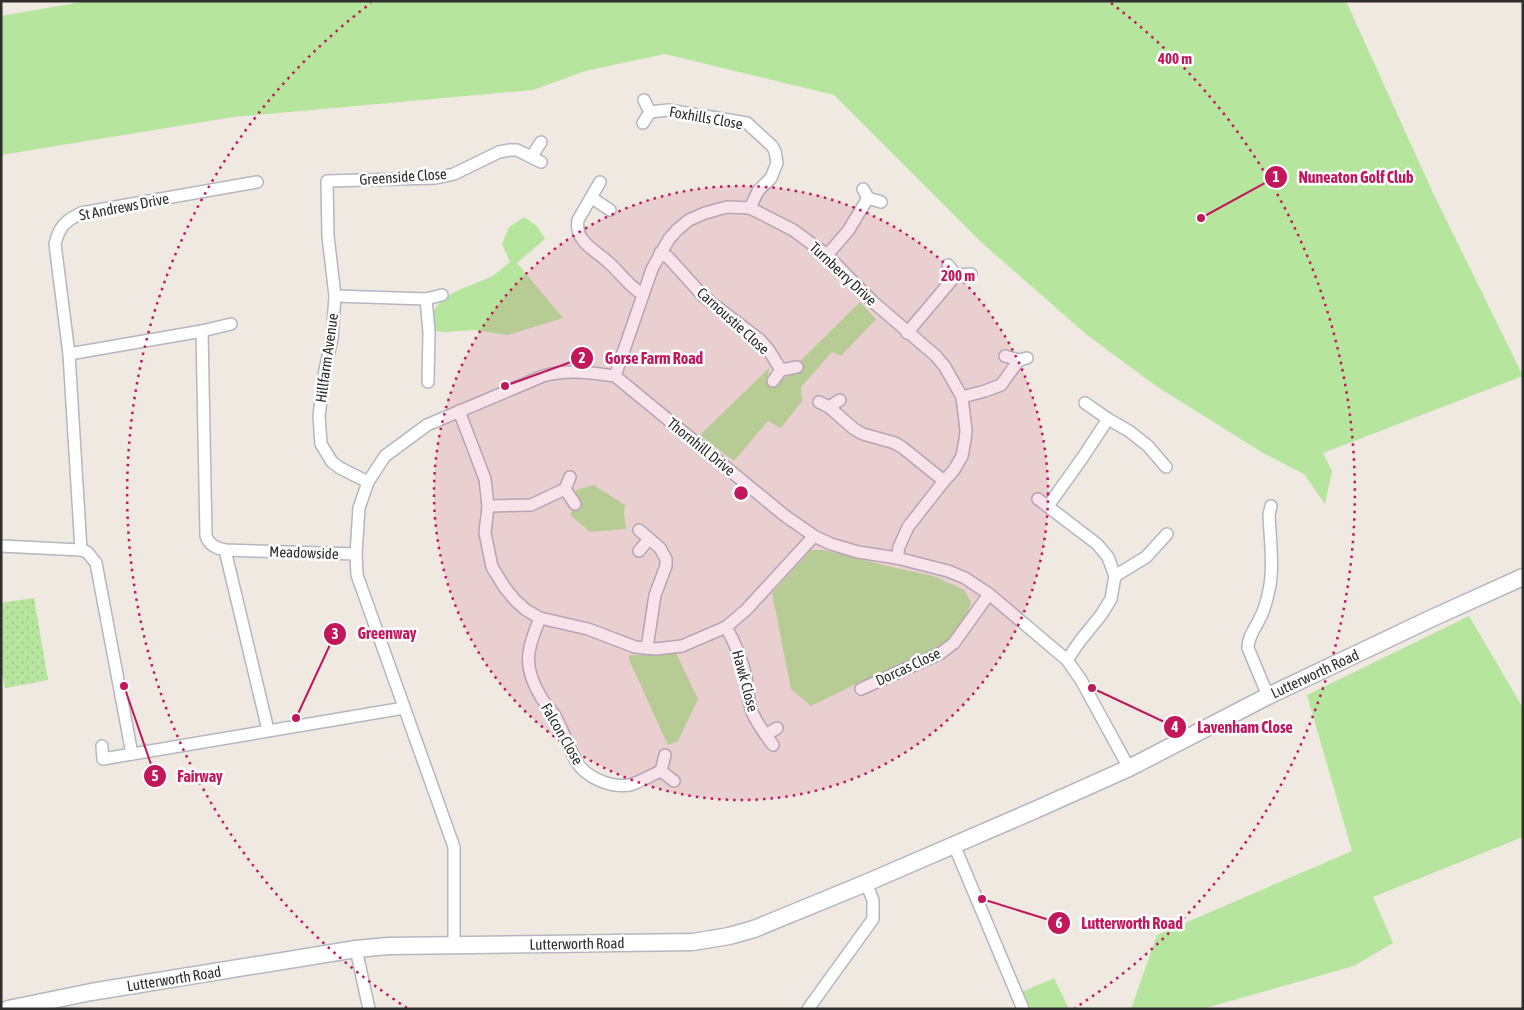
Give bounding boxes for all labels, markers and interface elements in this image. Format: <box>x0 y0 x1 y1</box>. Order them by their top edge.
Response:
text: 400 m <box>1157 50 1192 67</box>
street label: Foxhills Close <box>668 103 744 132</box>
callout: Nuneaton Golf Club <box>1264 162 1424 193</box>
street label: Greenside Close <box>359 165 447 188</box>
text: 1 <box>1272 168 1280 185</box>
text: Nuneaton Golf Club <box>1298 168 1414 186</box>
street label: St Andrews Drive <box>78 189 170 224</box>
street label: Turnberry Drive <box>806 238 880 309</box>
text: 200 m <box>941 267 975 284</box>
street label: Carnoustie Close <box>694 284 773 358</box>
street label: Hillfarm Avenue <box>312 312 341 404</box>
callout: Gorse Farm Road <box>570 343 713 374</box>
text: 2 <box>578 349 586 366</box>
text: Gorse Farm Road <box>605 349 704 367</box>
street label: Thornhill Drive <box>664 414 739 479</box>
centre of rings <box>732 484 750 502</box>
street label: Meadowside <box>269 543 339 562</box>
callout: Greenway <box>322 618 426 649</box>
text: Greenway <box>358 624 417 642</box>
text: 3 <box>331 625 339 642</box>
street label: Dorcas Close <box>873 644 943 689</box>
street label: Lutterworth Road <box>1268 646 1362 701</box>
street label: Hawk Close <box>729 648 762 714</box>
street label: Falcon Close <box>538 700 587 768</box>
callout: Lavenham Close <box>1163 712 1303 743</box>
text: 4 <box>1170 718 1179 735</box>
text: Lavenham Close <box>1197 718 1293 736</box>
callout: Fairway <box>143 760 233 791</box>
text: 5 <box>151 767 159 784</box>
text: Fairway <box>177 767 223 785</box>
callout: Lutterworth Road <box>1046 908 1193 939</box>
text: 6 <box>1055 914 1063 931</box>
text: Lutterworth Road <box>1081 914 1183 932</box>
street label: Lutterworth Road <box>529 934 625 953</box>
street label: Lutterworth Road <box>126 963 222 994</box>

